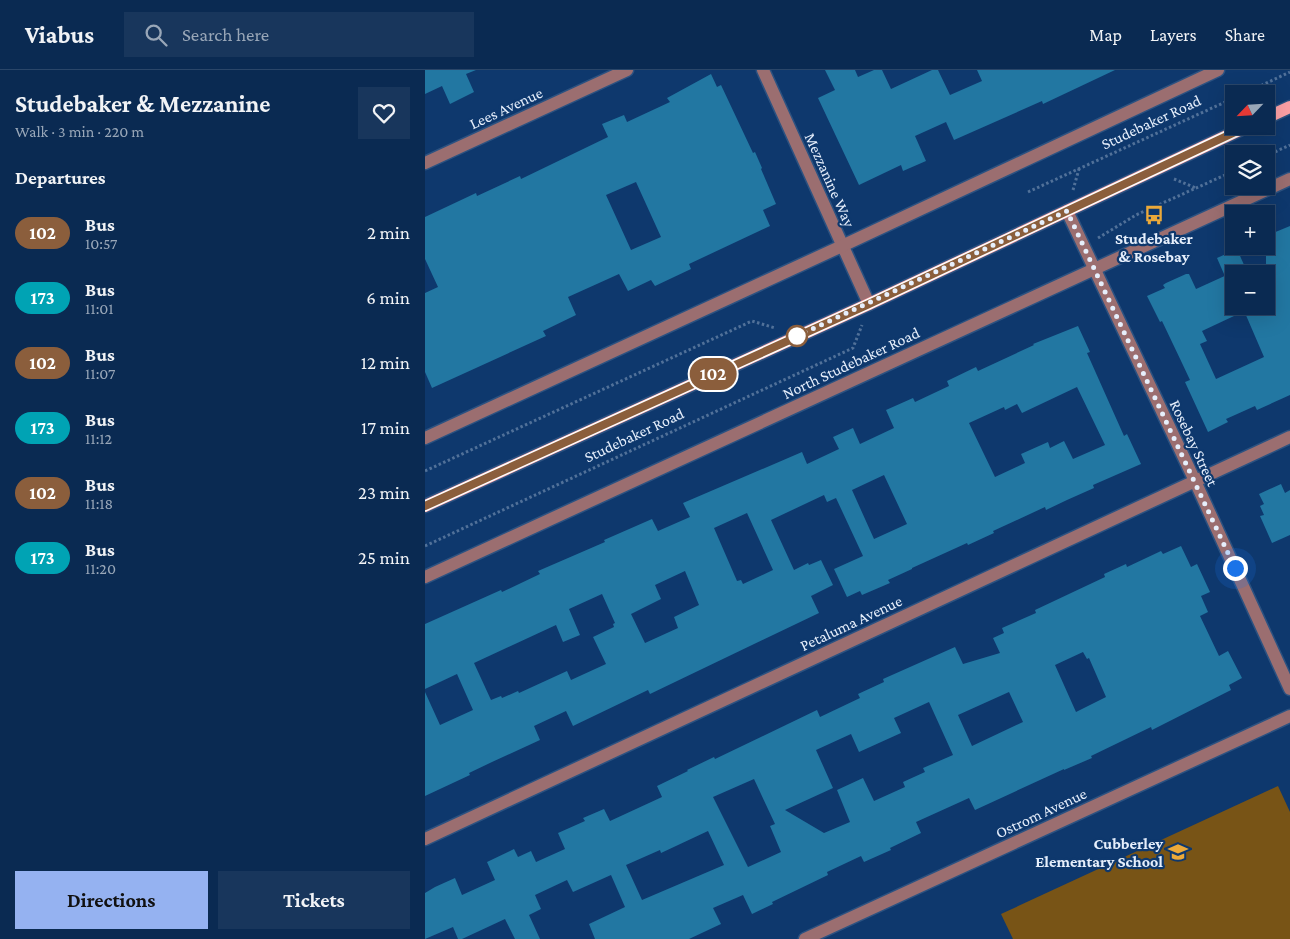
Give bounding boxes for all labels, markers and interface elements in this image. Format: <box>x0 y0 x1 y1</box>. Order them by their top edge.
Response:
search box <box>124 12 474 57</box>
text: Viabus <box>25 21 94 48</box>
icon: search <box>142 21 170 49</box>
text: Search here <box>182 24 269 45</box>
text: Map <box>1089 25 1122 45</box>
text: Layers <box>1150 25 1197 45</box>
text: Share <box>1225 25 1265 45</box>
street label: Lees Avenue <box>467 84 545 132</box>
north arrow <box>1225 85 1275 135</box>
map controls <box>1225 85 1275 315</box>
button: heart <box>358 87 410 139</box>
text: Studebaker & Mezzanine <box>15 90 271 117</box>
street label: Studebaker Road <box>1098 91 1204 153</box>
text: Walk · 3 min · 220 m <box>15 123 144 140</box>
street label: Mezzanine Way <box>801 130 859 231</box>
button: layers <box>1225 145 1275 195</box>
text: Departures <box>15 167 106 188</box>
bus stop icon: Studebaker & Rosebay <box>1143 204 1165 226</box>
button: + <box>1225 205 1275 255</box>
text: Bus <box>85 214 115 235</box>
text: 2 min <box>367 222 410 243</box>
text: 102 <box>29 223 56 243</box>
place label: Studebaker & Rosebay <box>1115 230 1193 265</box>
text: 10:57 <box>85 235 117 252</box>
button: − <box>1225 265 1275 315</box>
text: Bus <box>85 279 115 300</box>
text: 6 min <box>366 287 410 308</box>
text: 173 <box>30 288 55 308</box>
text: 11:01 <box>85 300 114 317</box>
street label: North Studebaker Road <box>780 324 923 402</box>
unlabelled marker <box>786 325 808 347</box>
text: Bus <box>85 344 115 365</box>
text: 12 min <box>361 352 410 373</box>
text: 102 <box>29 353 56 373</box>
line badge: 102 <box>684 358 742 390</box>
text: 102 <box>700 364 726 384</box>
text: 11:07 <box>85 365 115 382</box>
street label: Rosebay Street <box>1166 397 1222 490</box>
street label: Studebaker Road <box>581 404 687 466</box>
text: Bus <box>85 409 115 430</box>
text: 17 min <box>361 417 410 438</box>
text: 173 <box>30 418 55 438</box>
text: 11:12 <box>85 430 112 447</box>
text: Bus <box>85 474 115 495</box>
text: 23 min <box>358 482 410 503</box>
text: 102 <box>29 483 56 503</box>
text: 11:18 <box>85 495 113 512</box>
text: Bus <box>85 539 115 560</box>
text: 25 min <box>358 547 410 568</box>
text: 173 <box>30 548 55 568</box>
your location <box>1223 556 1248 581</box>
text: 11:20 <box>85 560 116 577</box>
street label: Petaluma Avenue <box>797 592 905 654</box>
street label: Ostrom Avenue <box>993 784 1089 842</box>
place label: Cubberley Elementary School <box>1035 835 1163 870</box>
school or university icon: Cubberley Elementary School <box>1167 841 1189 863</box>
button: Directions <box>15 871 208 929</box>
button: Tickets <box>218 871 410 929</box>

